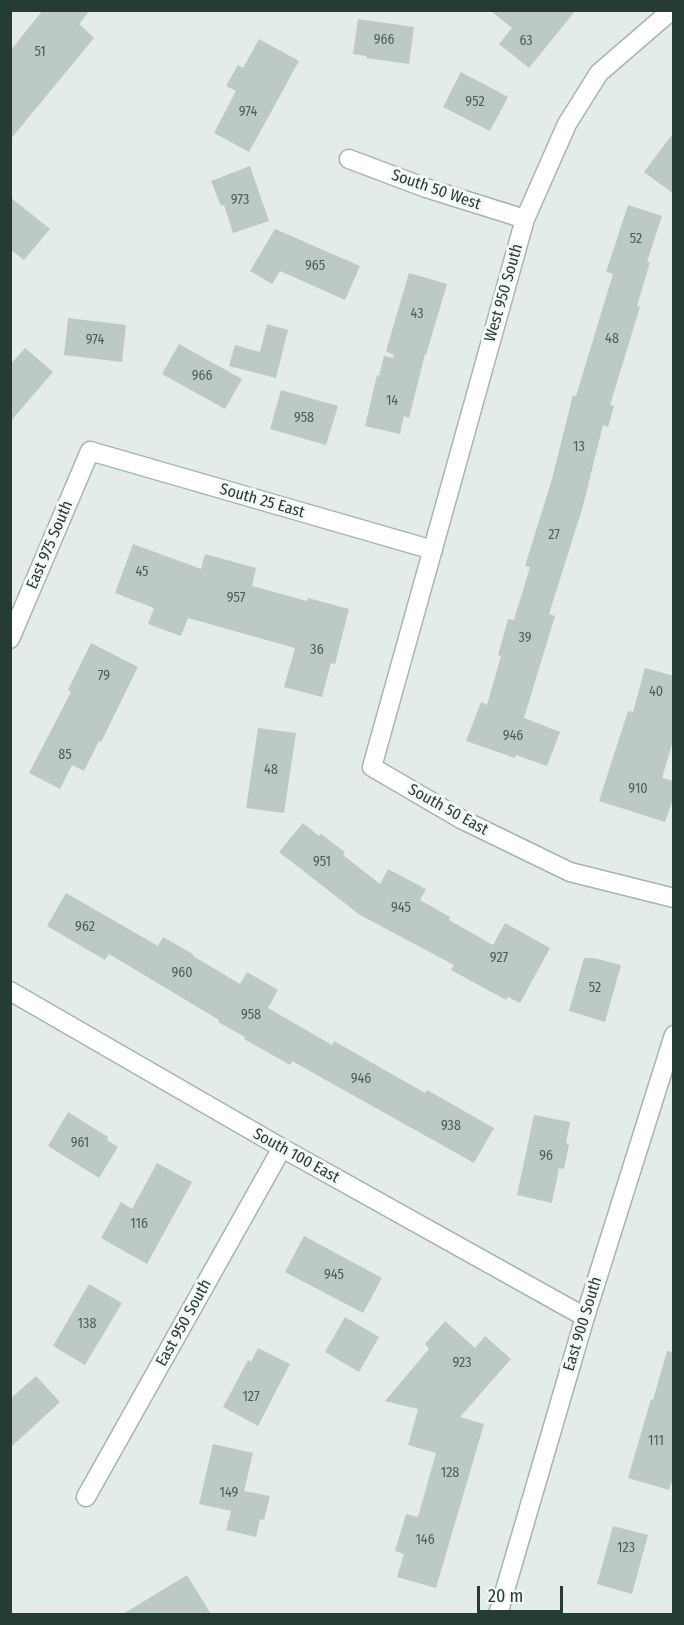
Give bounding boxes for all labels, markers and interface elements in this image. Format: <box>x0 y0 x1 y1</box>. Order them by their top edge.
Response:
house number: 966 <box>374 32 394 48</box>
house number: 63 <box>519 33 533 49</box>
house number: 51 <box>34 44 46 60</box>
house number: 952 <box>465 94 485 110</box>
house number: 974 <box>239 104 257 120</box>
street label: South 50 West <box>389 166 483 214</box>
house number: 973 <box>231 192 249 208</box>
house number: 52 <box>630 231 642 247</box>
street label: West 950 South <box>481 242 527 344</box>
house number: 965 <box>305 258 325 274</box>
house number: 43 <box>411 306 423 322</box>
house number: 48 <box>605 331 619 347</box>
house number: 974 <box>86 332 104 348</box>
house number: 966 <box>192 368 212 384</box>
house number: 14 <box>386 393 398 409</box>
house number: 958 <box>294 410 314 426</box>
house number: 13 <box>573 439 585 455</box>
street label: South 25 East <box>217 480 307 522</box>
street label: East 975 South <box>23 498 77 592</box>
house number: 27 <box>548 527 560 543</box>
house number: 45 <box>135 564 149 580</box>
house number: 957 <box>227 590 245 606</box>
house number: 39 <box>519 630 531 646</box>
house number: 36 <box>310 642 324 658</box>
house number: 79 <box>98 668 110 684</box>
house number: 40 <box>649 684 663 700</box>
house number: 946 <box>503 728 523 744</box>
house number: 85 <box>58 747 72 763</box>
house number: 48 <box>264 762 278 778</box>
street label: South 50 East <box>405 780 491 840</box>
house number: 910 <box>628 781 648 797</box>
house number: 951 <box>313 854 331 870</box>
house number: 945 <box>391 900 411 916</box>
house number: 962 <box>75 919 95 935</box>
house number: 927 <box>490 950 508 966</box>
house number: 960 <box>171 965 193 981</box>
house number: 52 <box>589 980 601 996</box>
house number: 958 <box>241 1007 261 1023</box>
house number: 946 <box>351 1071 371 1087</box>
house number: 938 <box>441 1118 461 1134</box>
street label: South 100 East <box>249 1124 343 1188</box>
house number: 961 <box>71 1135 89 1151</box>
house number: 96 <box>539 1148 553 1164</box>
house number: 116 <box>130 1216 148 1232</box>
house number: 945 <box>324 1267 344 1283</box>
street label: East 900 South <box>560 1275 606 1373</box>
street label: East 950 South <box>152 1276 216 1370</box>
house number: 138 <box>78 1316 96 1332</box>
house number: 923 <box>452 1355 472 1371</box>
house number: 127 <box>242 1389 260 1405</box>
house number: 111 <box>648 1433 664 1449</box>
house number: 128 <box>441 1465 459 1481</box>
house number: 149 <box>220 1485 238 1501</box>
house number: 146 <box>415 1532 435 1548</box>
house number: 123 <box>617 1540 635 1556</box>
scale bar <box>480 1574 566 1612</box>
text: 20 m <box>488 1585 523 1607</box>

